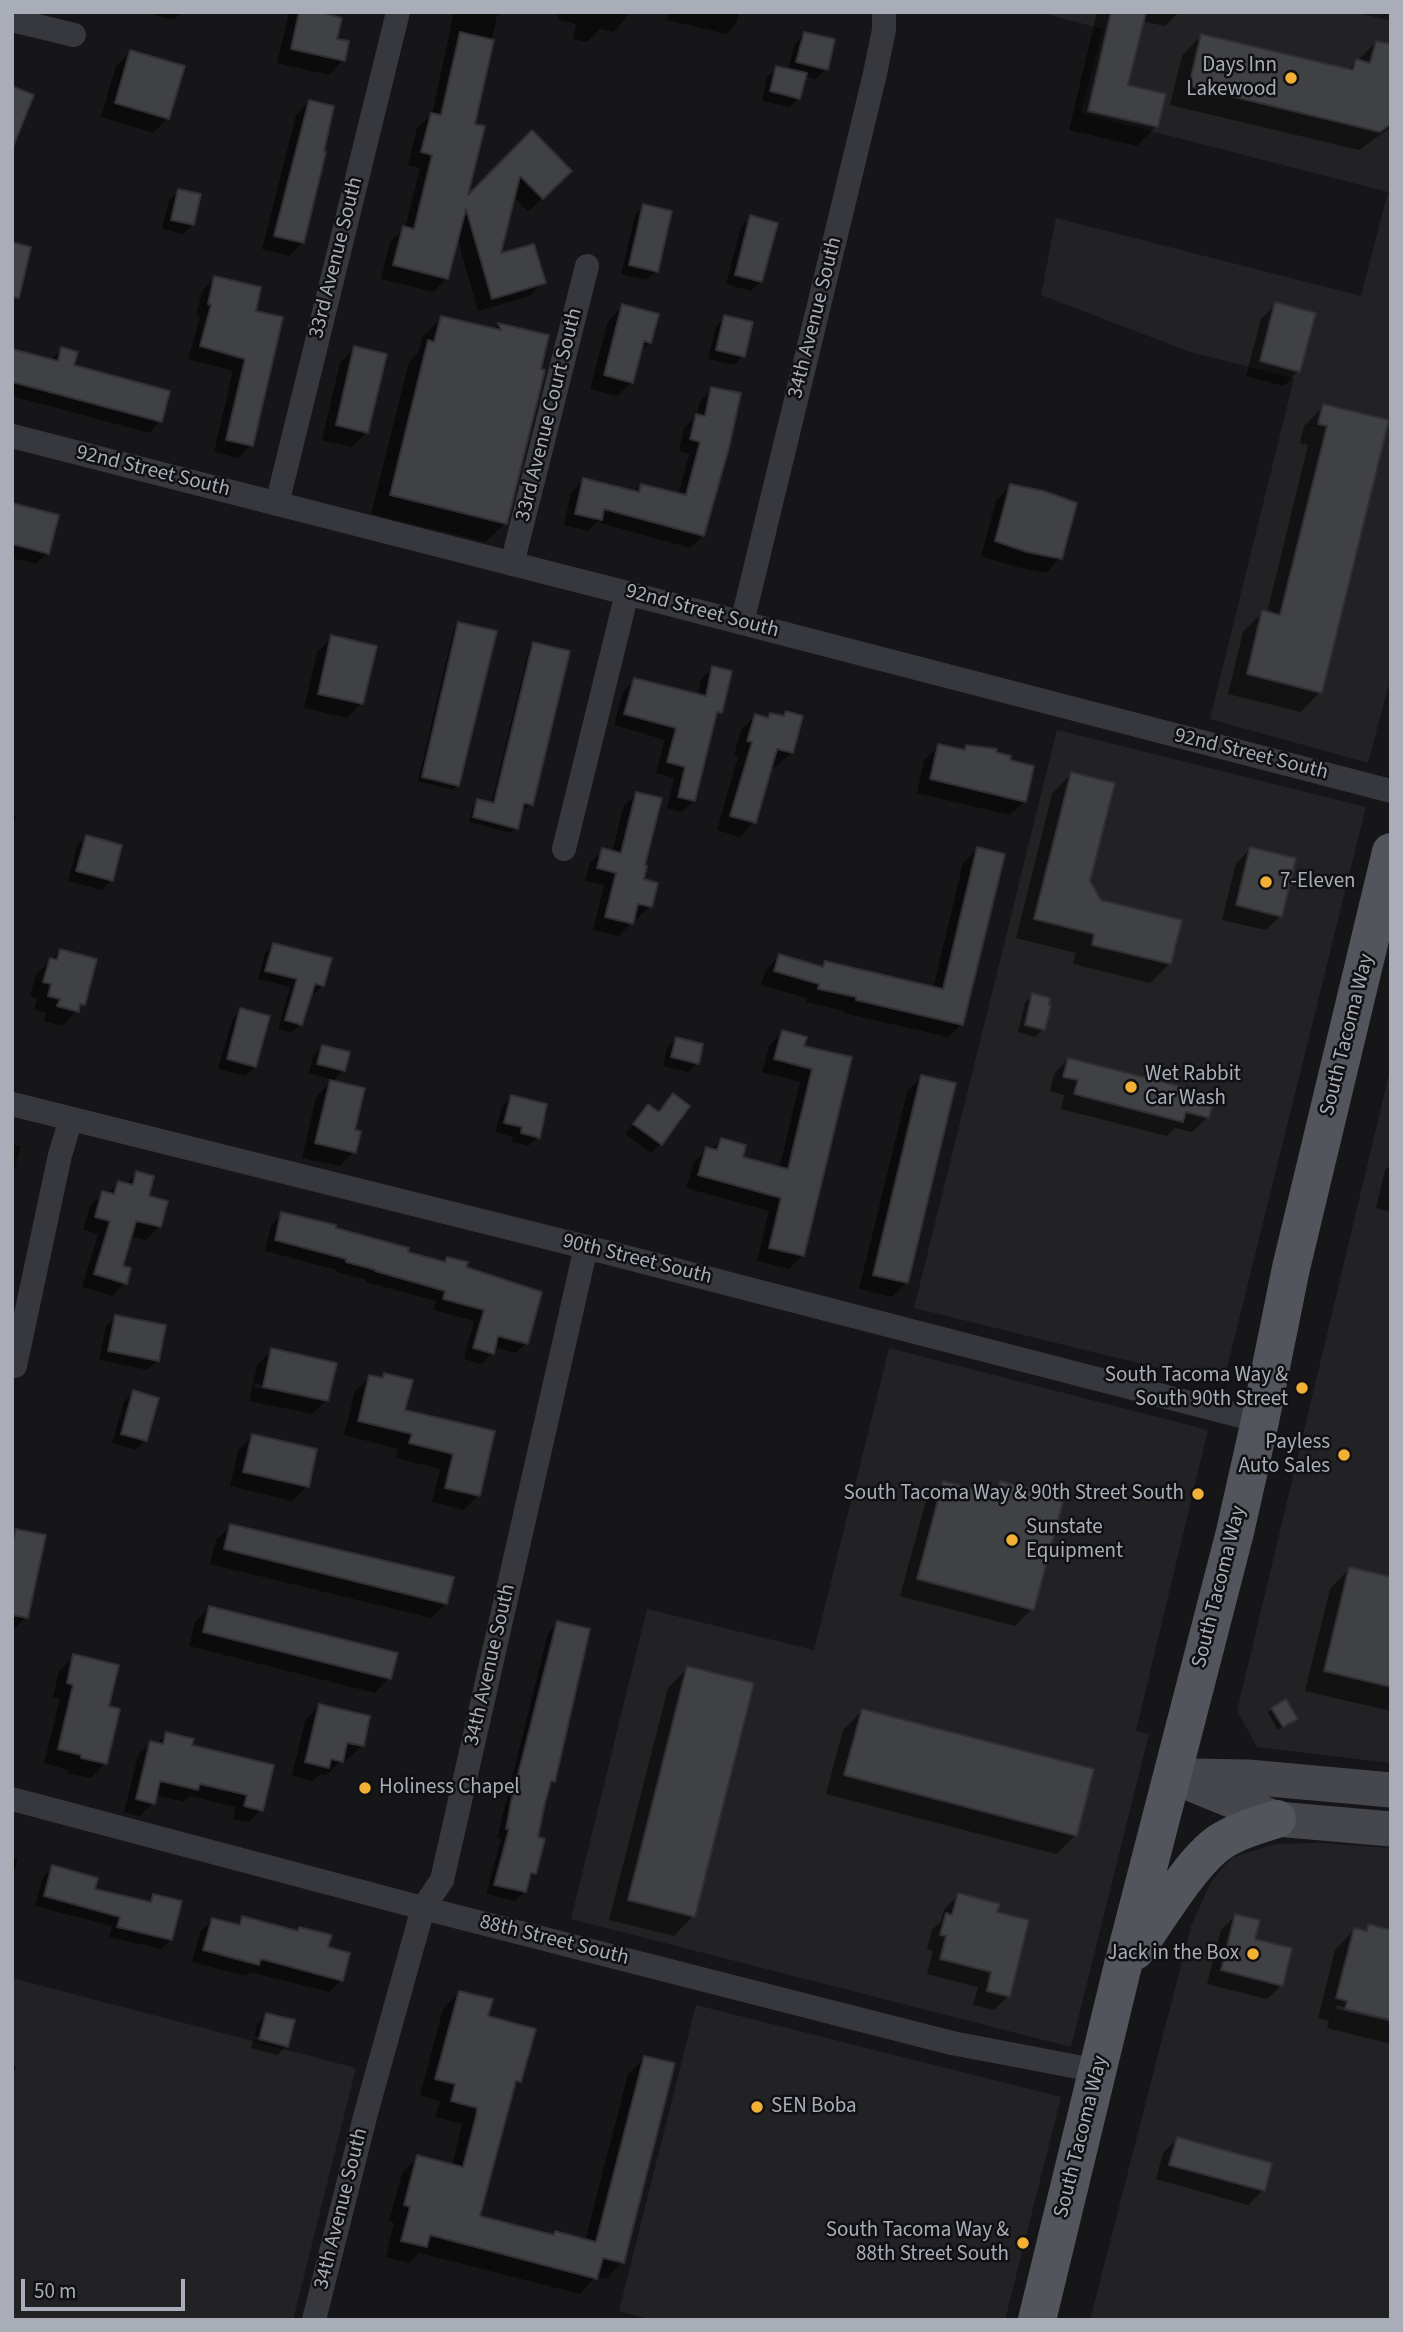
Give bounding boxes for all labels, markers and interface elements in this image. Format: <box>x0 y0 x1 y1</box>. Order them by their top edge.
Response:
place label: Days Inn Lakewood <box>1186 53 1277 103</box>
marker: Days Inn Lakewood <box>1283 70 1299 86</box>
street label: 33rd Avenue South <box>305 175 369 341</box>
street label: 34th Avenue South <box>784 235 848 401</box>
street label: 33rd Avenue Court South <box>511 306 589 524</box>
street label: 92nd Street South <box>74 441 232 503</box>
street label: 92nd Street South <box>623 579 781 645</box>
street label: 92nd Street South <box>1172 724 1330 786</box>
place label: 7-Eleven <box>1280 869 1356 895</box>
marker: 7-Eleven <box>1258 874 1274 890</box>
street label: South Tacoma Way <box>1316 951 1380 1119</box>
place label: Wet Rabbit Car Wash <box>1145 1062 1241 1112</box>
marker: Wet Rabbit Car Wash <box>1123 1079 1139 1095</box>
street label: 90th Street South <box>560 1229 714 1291</box>
place label: South Tacoma Way & South 90th Street <box>1105 1363 1288 1413</box>
marker: South Tacoma Way & South 90th Street <box>1294 1380 1310 1396</box>
place label: Payless Auto Sales <box>1239 1430 1330 1480</box>
marker: Payless Auto Sales <box>1336 1447 1352 1463</box>
place label: South Tacoma Way & 90th Street South <box>844 1481 1184 1507</box>
marker: South Tacoma Way & 90th Street South <box>1190 1486 1206 1502</box>
street label: South Tacoma Way <box>1188 1503 1252 1671</box>
place label: Sunstate Equipment <box>1026 1515 1123 1565</box>
marker: Sunstate Equipment <box>1004 1532 1020 1548</box>
street label: 34th Avenue South <box>460 1582 522 1748</box>
place label: Holiness Chapel <box>379 1775 520 1801</box>
marker: Holiness Chapel <box>357 1780 373 1796</box>
street label: 88th Street South <box>477 1910 631 1972</box>
place label: Jack in the Box <box>1107 1941 1239 1967</box>
marker: Jack in the Box <box>1245 1946 1261 1962</box>
street label: South Tacoma Way <box>1050 2053 1114 2221</box>
place label: SEN Boba <box>771 2094 857 2120</box>
marker: SEN Boba <box>749 2099 765 2115</box>
street label: 34th Avenue South <box>310 2126 374 2292</box>
place label: South Tacoma Way & 88th Street South <box>826 2218 1009 2268</box>
marker: South Tacoma Way & 88th Street South <box>1015 2235 1031 2251</box>
scale bar <box>24 2266 189 2310</box>
text: 50 m <box>34 2276 76 2306</box>

